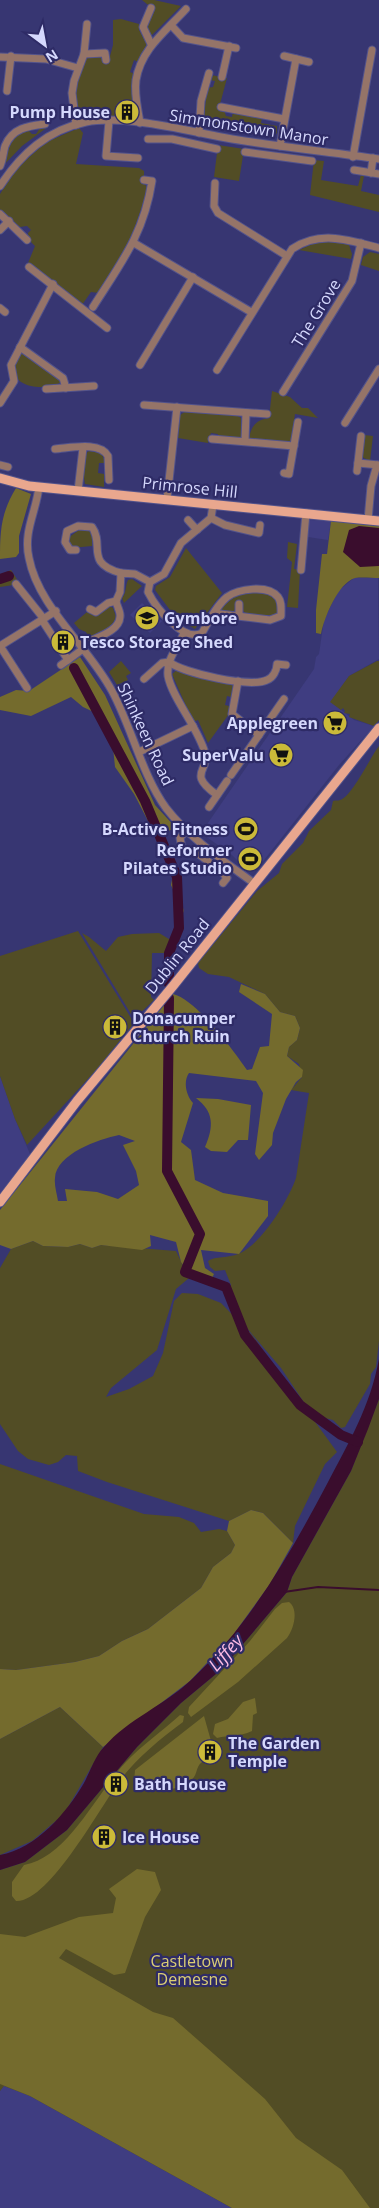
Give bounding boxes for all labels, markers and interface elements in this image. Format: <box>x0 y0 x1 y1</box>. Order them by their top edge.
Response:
north arrow <box>20 20 70 70</box>
text: N <box>42 45 62 68</box>
building icon: Pump House <box>114 99 140 125</box>
place label: Pump House <box>9 101 110 123</box>
street label: Simmonstown Manor <box>168 104 330 150</box>
street label: The Grove <box>286 275 346 351</box>
street label: Primrose Hill <box>141 471 239 503</box>
school or university icon: Gymbore <box>134 605 160 631</box>
place label: Gymbore <box>164 607 237 629</box>
building icon: Tesco Storage Shed <box>50 629 76 655</box>
place label: Tesco Storage Shed <box>80 631 233 653</box>
street label: Shinkeen Road <box>113 679 179 789</box>
supermarket icon: Applegreen <box>322 710 348 736</box>
place label: Applegreen <box>227 712 318 734</box>
supermarket icon: SuperValu <box>268 742 294 768</box>
place label: SuperValu <box>182 744 264 766</box>
sports icon: B-Active Fitness <box>233 816 259 842</box>
place label: B-Active Fitness <box>102 818 228 840</box>
place label: Reformer Pilates Studio <box>123 839 232 879</box>
sports icon: Reformer Pilates Studio <box>237 846 263 872</box>
street label: Dublin Road <box>140 914 214 998</box>
place label: Donacumper Church Ruin <box>132 1007 235 1047</box>
building icon: Donacumper Church Ruin <box>102 1014 128 1040</box>
water label: Liffey <box>202 1628 249 1676</box>
place label: The Garden Temple <box>228 1732 320 1772</box>
building icon: The Garden Temple <box>197 1739 223 1765</box>
building icon: Bath House <box>103 1771 129 1797</box>
place label: Bath House <box>134 1773 226 1795</box>
building icon: Ice House <box>91 1824 117 1850</box>
place label: Ice House <box>122 1826 199 1848</box>
park label: Castletown Demesne <box>151 1950 233 1990</box>

